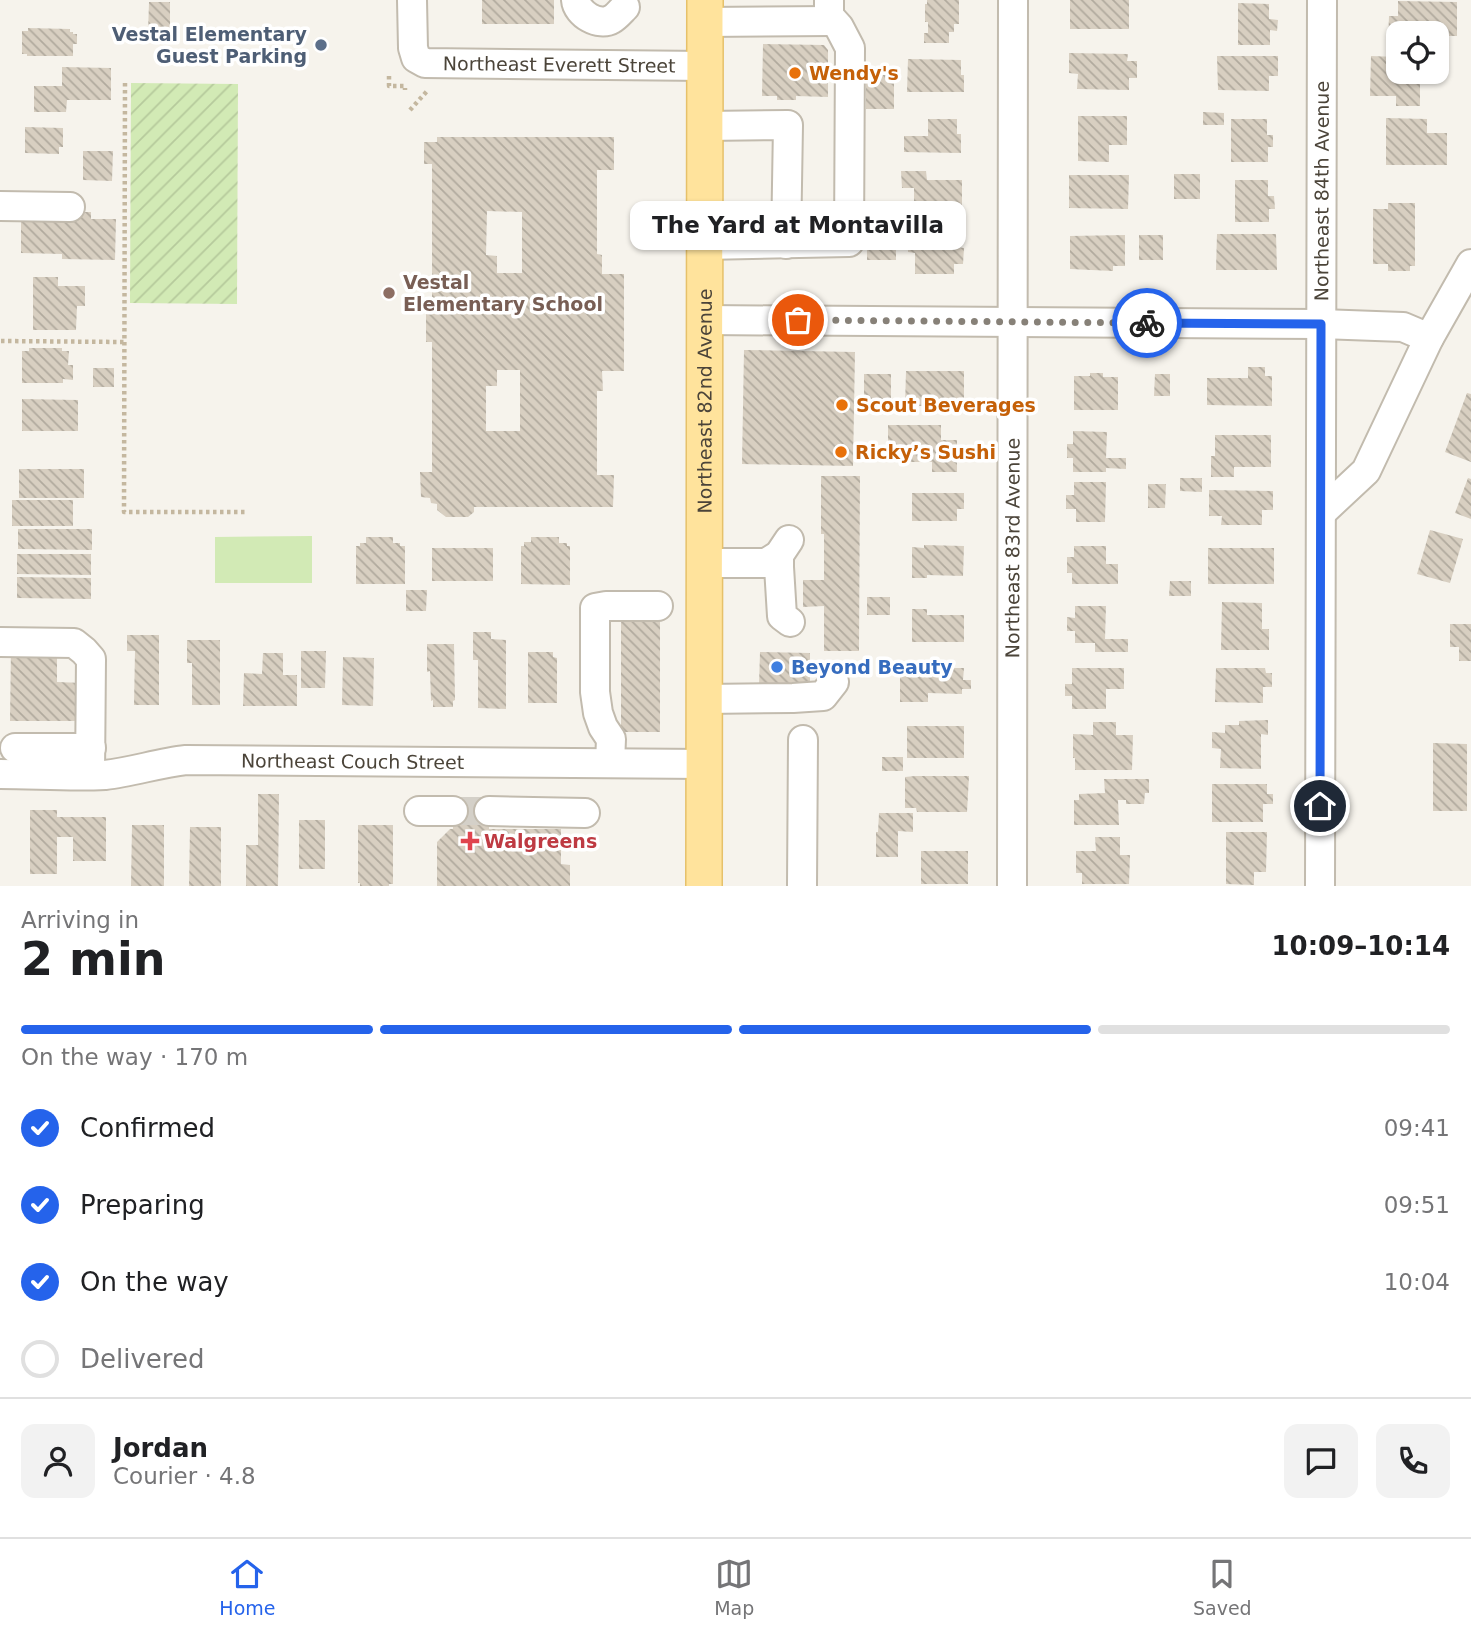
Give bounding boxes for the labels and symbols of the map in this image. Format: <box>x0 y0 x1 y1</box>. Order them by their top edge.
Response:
place label: Vestal Elementary Guest Parking <box>112 23 308 67</box>
marker: Vestal Elementary Guest Parking <box>313 37 329 53</box>
street label: Northeast Everett Street <box>443 52 676 77</box>
place label: Wendy's <box>809 62 899 84</box>
marker: Wendy's <box>787 65 803 81</box>
street label: Northeast 84th Avenue <box>1310 81 1333 301</box>
callout: The Yard at Montavilla <box>630 201 966 250</box>
place label: Vestal Elementary School <box>403 271 603 315</box>
marker: Vestal Elementary School <box>381 285 397 301</box>
courier <box>1112 288 1182 358</box>
street label: Northeast 82nd Avenue <box>693 289 716 513</box>
pin <box>768 290 828 350</box>
place label: Scout Beverages <box>856 394 1036 416</box>
marker: Scout Beverages <box>834 397 850 413</box>
street label: Northeast 83rd Avenue <box>1001 438 1024 658</box>
place label: Ricky’s Sushi <box>855 441 996 463</box>
marker: Ricky’s Sushi <box>833 444 849 460</box>
place label: Beyond Beauty <box>791 656 953 678</box>
marker: Beyond Beauty <box>769 659 785 675</box>
street label: Northeast Couch Street <box>241 749 464 773</box>
pin <box>1290 776 1350 836</box>
place label: Walgreens <box>484 830 597 852</box>
marker: Walgreens <box>462 833 478 849</box>

